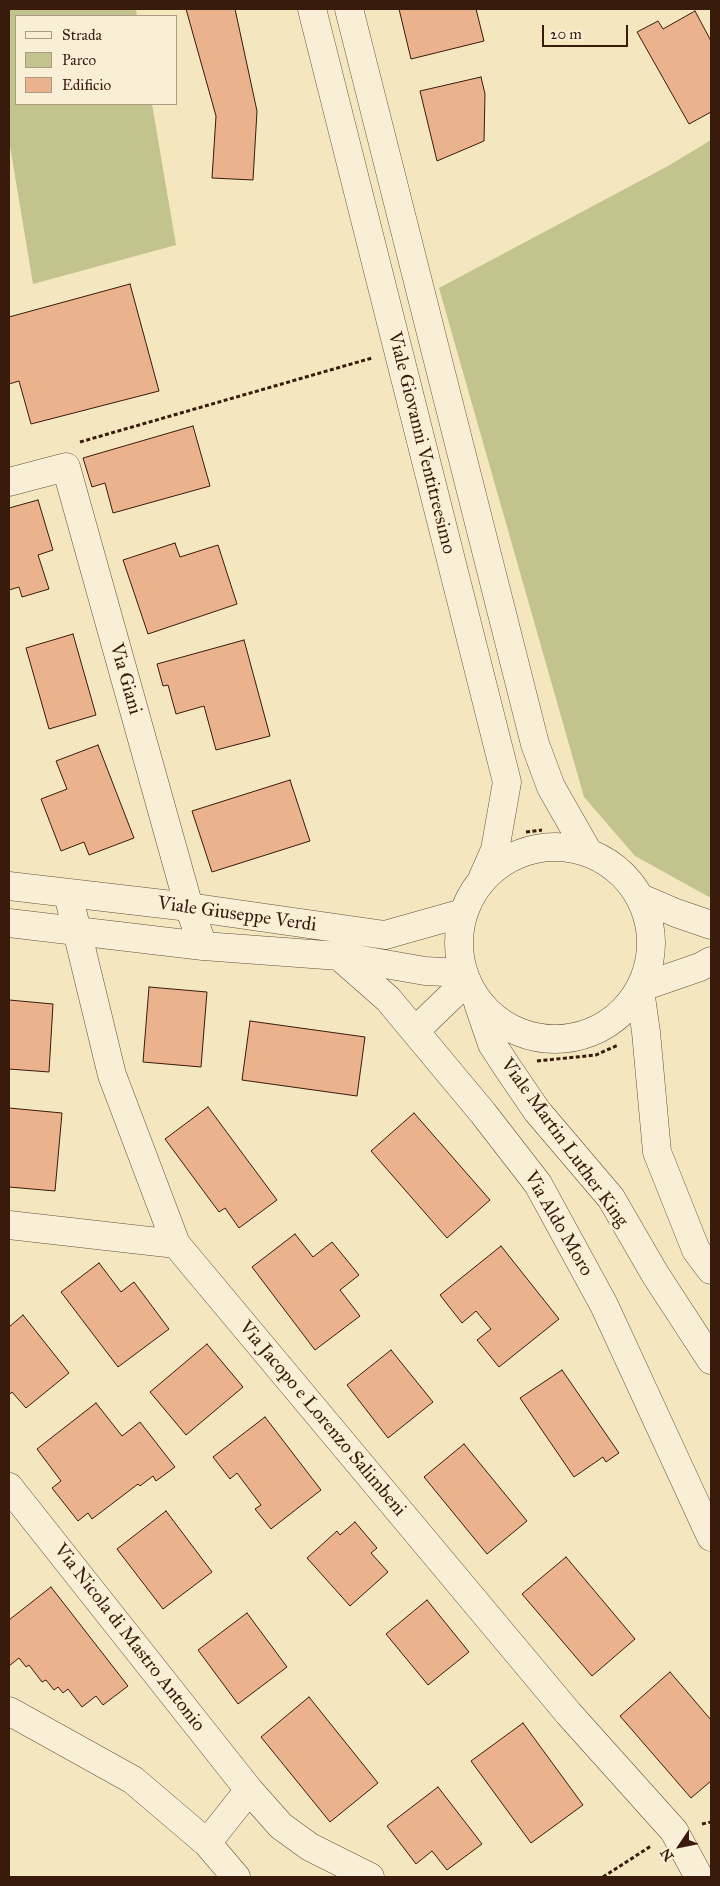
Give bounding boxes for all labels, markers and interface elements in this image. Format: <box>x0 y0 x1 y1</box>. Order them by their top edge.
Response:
legend <box>15 15 178 105</box>
scale bar <box>545 15 631 47</box>
text: 20 m <box>550 25 582 43</box>
text: Strada <box>62 26 102 44</box>
text: Parco <box>62 51 96 69</box>
text: Edificio <box>62 76 111 94</box>
street label: Viale Giovanni Ventitreesimo <box>382 330 460 556</box>
street label: Via Giani <box>104 641 146 717</box>
street label: Viale Giuseppe Verdi <box>156 893 318 937</box>
street label: Viale Martin Luther King <box>495 1054 633 1232</box>
street label: Via Aldo Moro <box>519 1167 597 1281</box>
street label: Via Jacopo e Lorenzo Salimbeni <box>234 1317 410 1521</box>
street label: Via Nicola di Mastro Antonio <box>49 1540 209 1736</box>
north arrow <box>655 1821 705 1871</box>
text: N <box>657 1845 678 1864</box>

